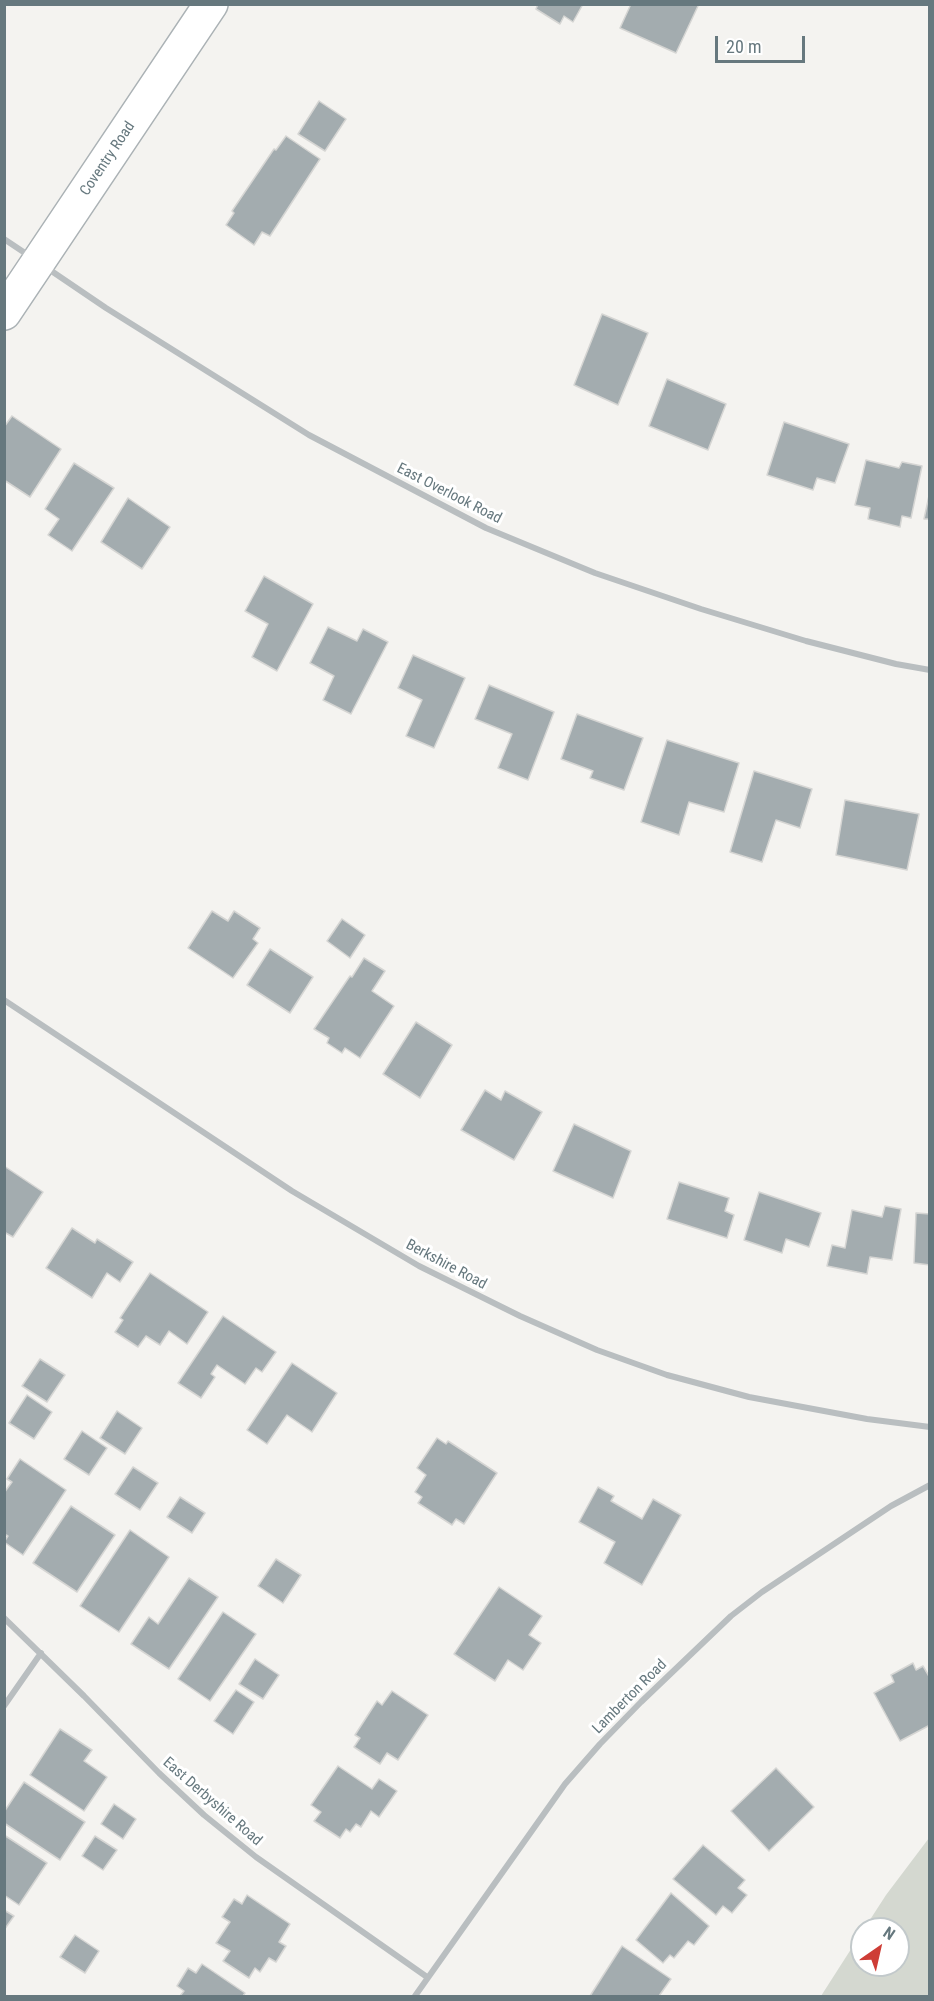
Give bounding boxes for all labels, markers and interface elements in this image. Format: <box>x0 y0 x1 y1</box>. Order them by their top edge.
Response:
scale bar <box>718 24 808 62</box>
text: 20 m <box>726 36 761 57</box>
street label: Coventry Road <box>77 119 139 199</box>
street label: East Overlook Road <box>394 460 504 528</box>
street label: Berkshire Road <box>402 1236 490 1294</box>
street label: Lamberton Road <box>589 1656 671 1738</box>
street label: East Derbyshire Road <box>159 1754 265 1850</box>
north arrow <box>850 1917 910 1977</box>
text: N <box>880 1923 899 1944</box>

